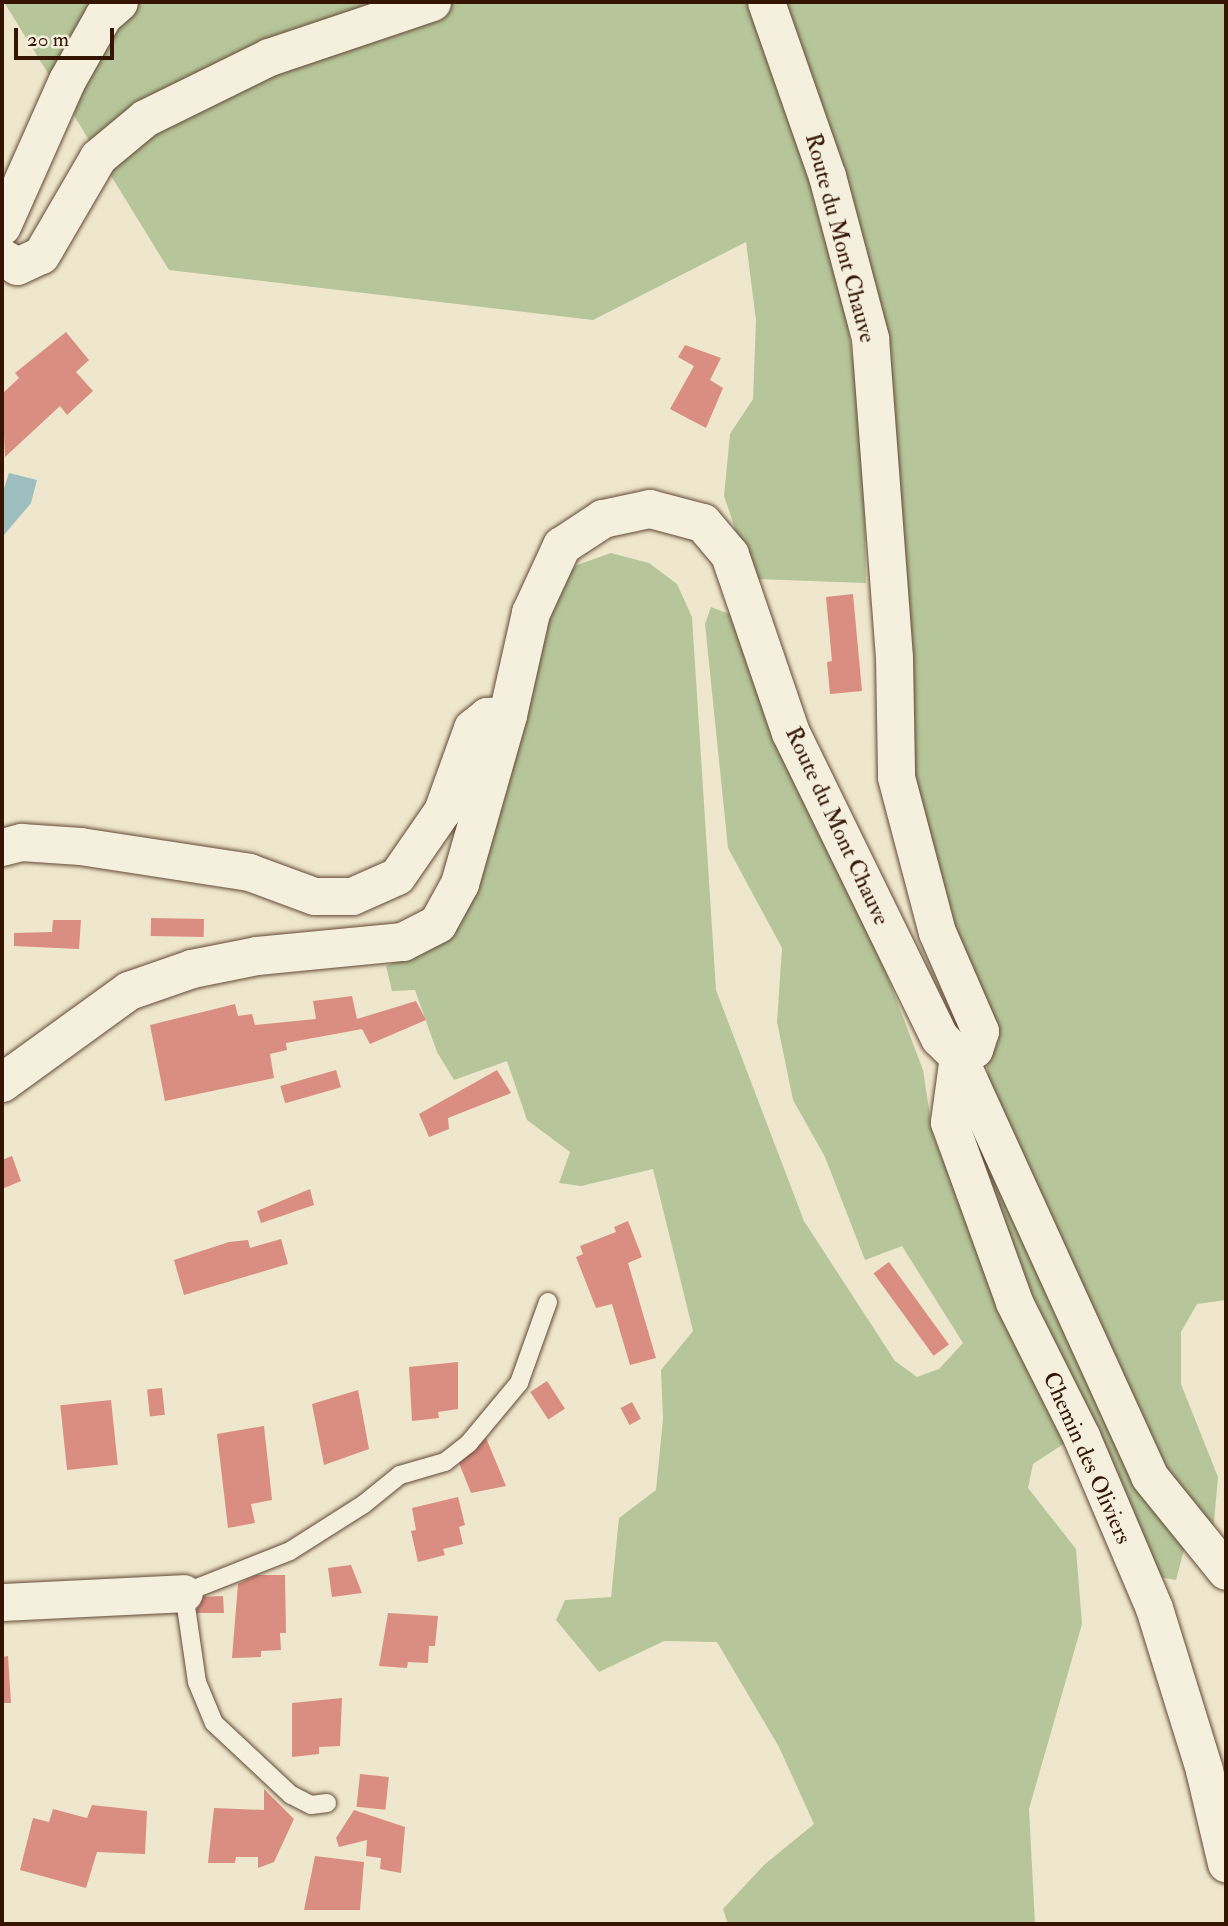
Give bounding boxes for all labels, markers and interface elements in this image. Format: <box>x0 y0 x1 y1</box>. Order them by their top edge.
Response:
scale bar <box>18 14 117 58</box>
text: 20 m <box>27 26 69 53</box>
street label: Route du Mont Chauve <box>799 130 881 346</box>
street label: Route du Mont Chauve <box>779 722 895 930</box>
street label: Chemin des Oliviers <box>1037 1368 1137 1548</box>

